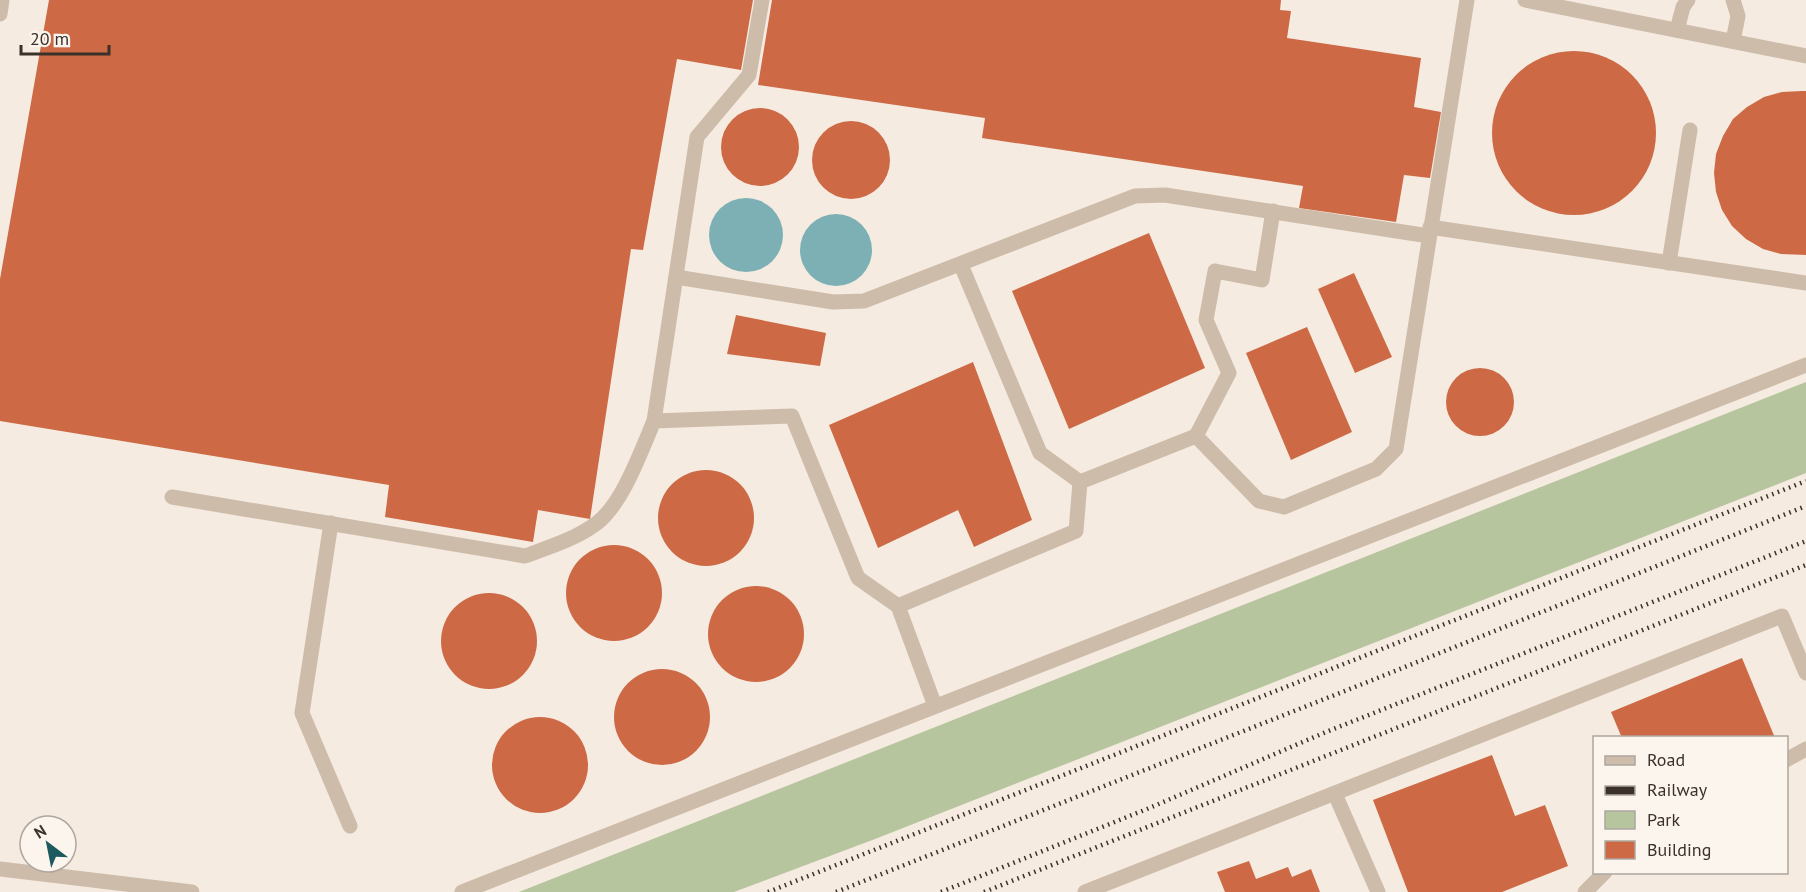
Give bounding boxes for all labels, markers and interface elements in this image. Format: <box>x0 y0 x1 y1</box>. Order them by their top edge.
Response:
scale bar <box>21 18 110 56</box>
text: 20 m <box>30 27 69 50</box>
legend <box>1593 736 1788 874</box>
text: Road <box>1647 748 1685 771</box>
text: Railway <box>1647 778 1708 801</box>
text: Park <box>1647 808 1680 831</box>
north arrow <box>18 814 78 874</box>
text: N <box>30 820 50 843</box>
text: Building <box>1647 838 1711 861</box>

